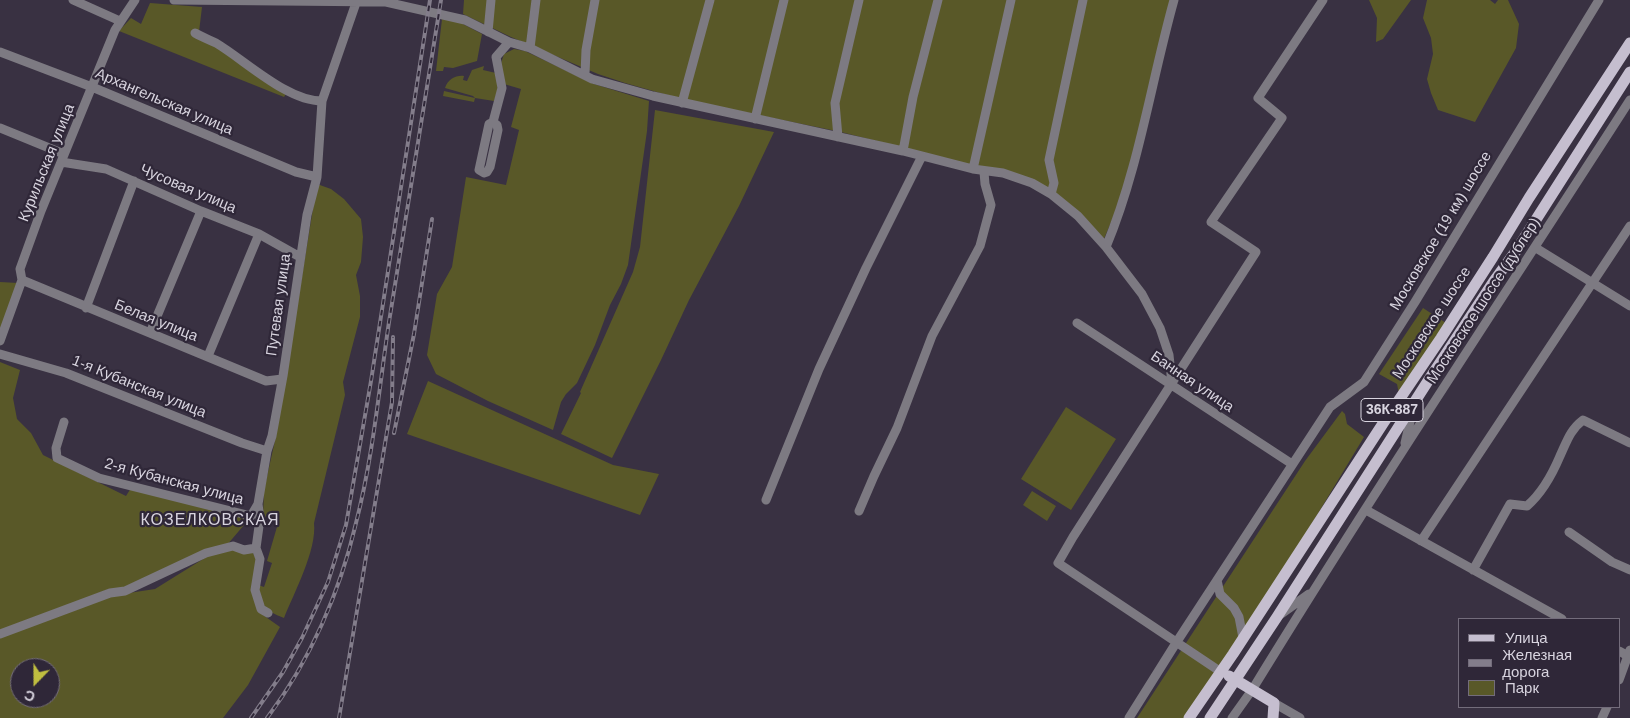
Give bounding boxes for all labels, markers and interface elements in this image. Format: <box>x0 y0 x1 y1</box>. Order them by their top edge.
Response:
street label: Архангельская улица <box>92 65 236 139</box>
street label: Курильская улица <box>15 101 79 225</box>
street label: Московское (19 км) шоссе <box>1386 148 1496 314</box>
street label: Чусовая улица <box>137 161 239 217</box>
street label: Московское шоссе (дублер) <box>1424 215 1544 387</box>
street label: Путевая улица <box>263 253 295 357</box>
street label: Московское шоссе <box>1389 264 1475 382</box>
street label: Белая улица <box>112 296 200 346</box>
street label: Банная улица <box>1147 348 1237 416</box>
street label: 1-я Кубанская улица <box>69 352 209 422</box>
road number: 36К-887 <box>1361 398 1423 422</box>
street label: 2-я Кубанская улица <box>103 455 245 509</box>
district label: КОЗЕЛКОВСКАЯ <box>139 511 281 531</box>
legend <box>1458 618 1620 708</box>
text: Улица <box>1505 629 1548 646</box>
text: Железная дорога <box>1502 646 1572 680</box>
north arrow <box>10 658 60 708</box>
text: Парк <box>1505 679 1539 696</box>
text: С <box>22 687 37 705</box>

